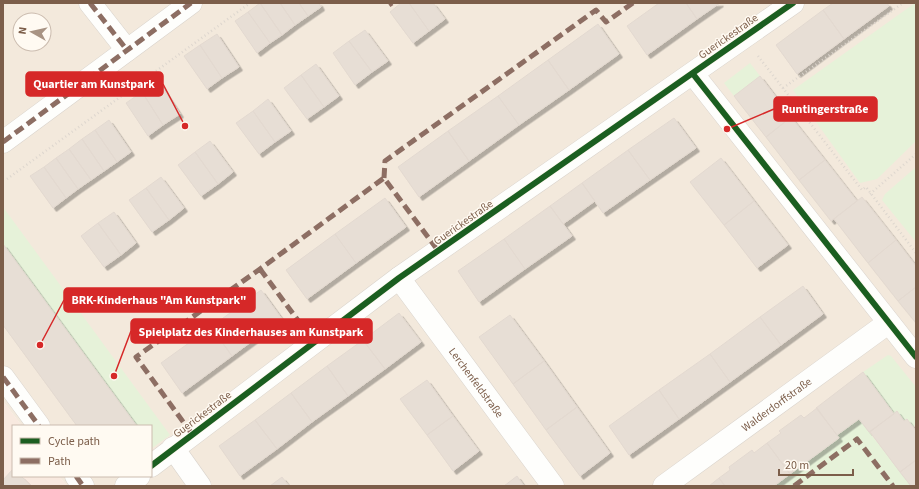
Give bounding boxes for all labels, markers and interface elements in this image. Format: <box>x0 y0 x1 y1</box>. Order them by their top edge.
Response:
street label: Guerickestraße <box>696 10 761 62</box>
north arrow <box>12 12 52 52</box>
text: N <box>15 26 31 35</box>
callout: Quartier am Kunstpark <box>26 72 163 96</box>
text: Quartier am Kunstpark <box>33 76 155 93</box>
callout: Runtingerstraße <box>774 97 877 121</box>
text: Runtingerstraße <box>781 101 869 118</box>
street label: Guerickestraße <box>431 196 496 248</box>
callout: BRK-Kinderhaus "Am Kunstpark" <box>64 288 255 312</box>
text: BRK-Kinderhaus "Am Kunstpark" <box>71 292 247 309</box>
callout: Spielplatz des Kinderhauses am Kunstpark <box>131 319 372 343</box>
text: Spielplatz des Kinderhauses am Kunstpark <box>139 324 364 341</box>
street label: Lerchenfeldstraße <box>445 345 507 421</box>
street label: Walderdorffstraße <box>739 374 815 435</box>
street label: Guerickestraße <box>170 387 235 441</box>
legend <box>12 425 152 477</box>
text: Cycle path <box>48 433 100 450</box>
scale bar <box>779 451 853 477</box>
text: Path <box>48 453 71 470</box>
text: 20 m <box>785 457 809 474</box>

